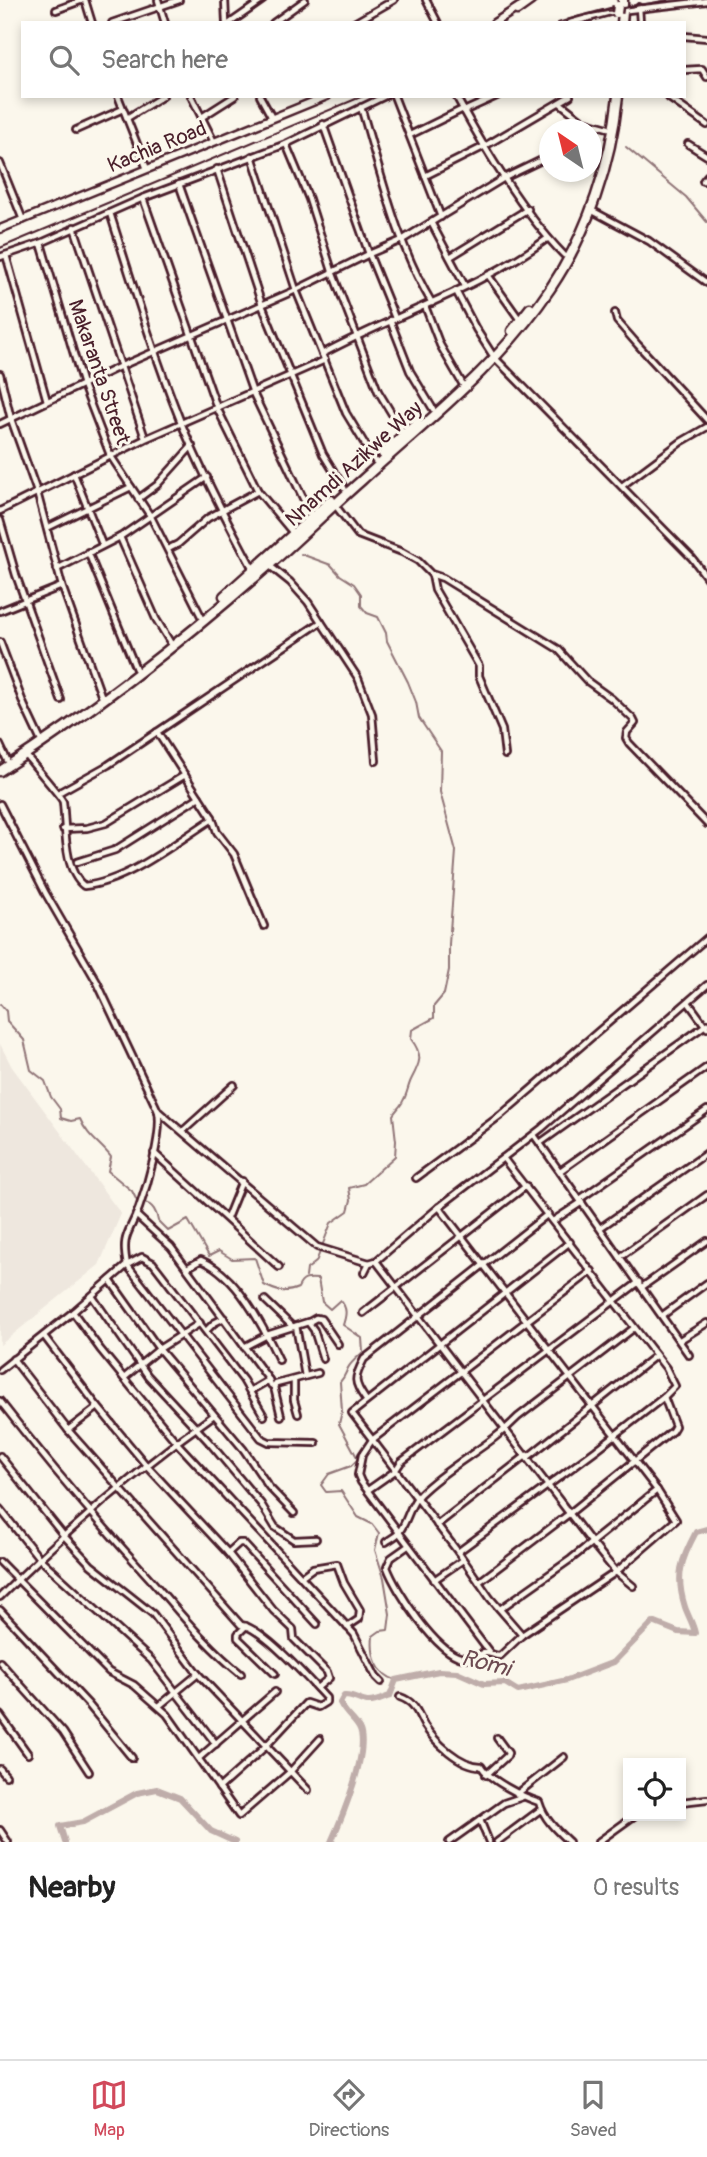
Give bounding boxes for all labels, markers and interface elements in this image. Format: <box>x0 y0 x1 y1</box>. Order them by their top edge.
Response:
search box <box>21 21 686 98</box>
icon: search <box>45 41 83 79</box>
text: Search here <box>101 44 228 76</box>
street label: Kachia Road <box>103 115 211 179</box>
north arrow <box>539 119 602 182</box>
street label: Makaranta Street <box>62 296 137 449</box>
street label: Nnamdi Azikwe Way <box>280 395 428 533</box>
water label: Romi <box>458 1643 517 1684</box>
map controls <box>623 1758 686 1821</box>
button: locate <box>623 1758 686 1821</box>
text: Nearby <box>28 1869 115 1906</box>
text: 0 results <box>593 1873 679 1902</box>
tab: Map <box>90 2076 128 2142</box>
tab: Directions <box>309 2076 389 2142</box>
tab: Saved <box>570 2076 617 2142</box>

